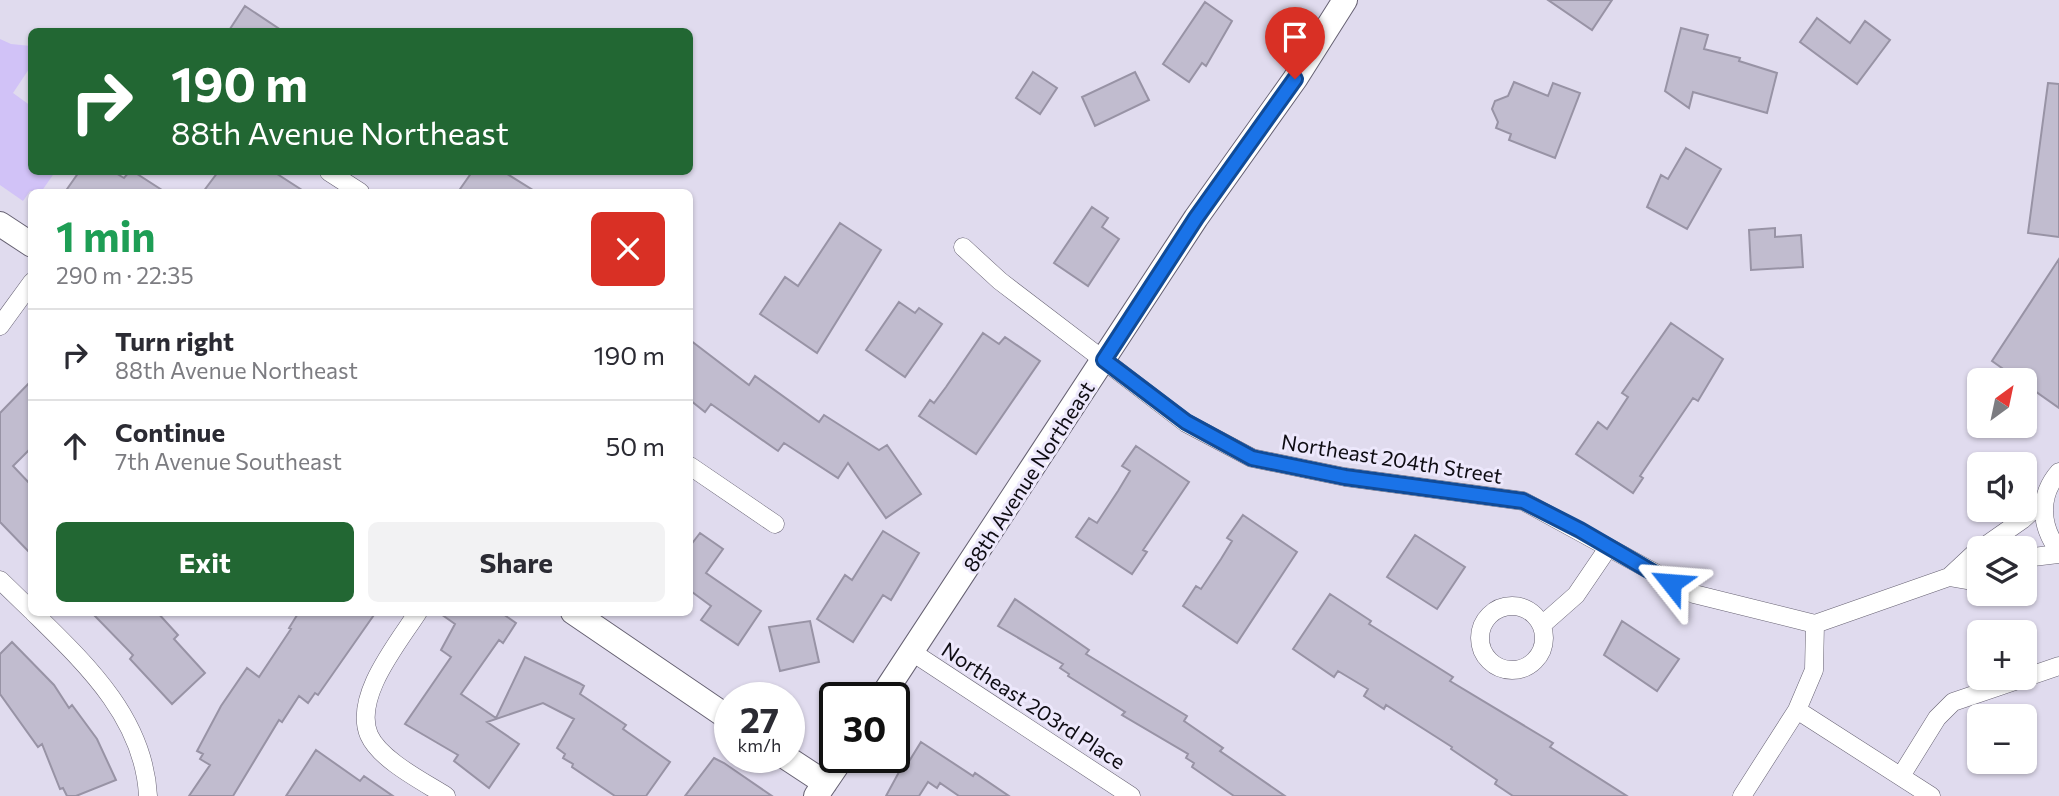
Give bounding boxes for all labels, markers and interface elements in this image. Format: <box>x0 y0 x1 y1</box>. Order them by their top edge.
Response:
pin <box>1265 7 1325 79</box>
icon: arrive <box>1276 18 1314 56</box>
text: 190 m <box>171 52 308 112</box>
icon: right <box>56 56 147 147</box>
text: 88th Avenue Northeast <box>171 112 509 152</box>
text: 1 min <box>56 209 156 261</box>
button: close <box>591 212 665 286</box>
text: 290 m · 22:35 <box>56 261 194 289</box>
text: Turn right <box>115 325 234 356</box>
icon: right <box>56 336 94 374</box>
text: 190 m <box>593 339 665 370</box>
text: 88th Avenue Northeast <box>115 356 358 384</box>
north arrow <box>1967 368 2037 438</box>
map controls <box>1967 368 2037 774</box>
street label: 88th Avenue Northeast <box>957 376 1099 576</box>
text: Continue <box>115 416 225 447</box>
icon: ahead <box>56 427 94 465</box>
street label: Northeast 204th Street <box>1280 428 1504 488</box>
text: 50 m <box>605 430 665 461</box>
text: 7th Avenue Southeast <box>115 447 342 475</box>
button: sound <box>1967 452 2037 522</box>
button: Exit <box>56 522 354 602</box>
button: Share <box>368 522 665 602</box>
button: layers <box>1967 536 2037 606</box>
position arrow <box>1634 546 1708 620</box>
button: + <box>1967 620 2037 690</box>
street label: Northeast 203rd Place <box>937 636 1131 774</box>
speed limit sign: 30 <box>819 682 910 773</box>
text: 27 <box>740 697 779 740</box>
button: − <box>1967 704 2037 774</box>
text: km/h <box>738 734 781 756</box>

